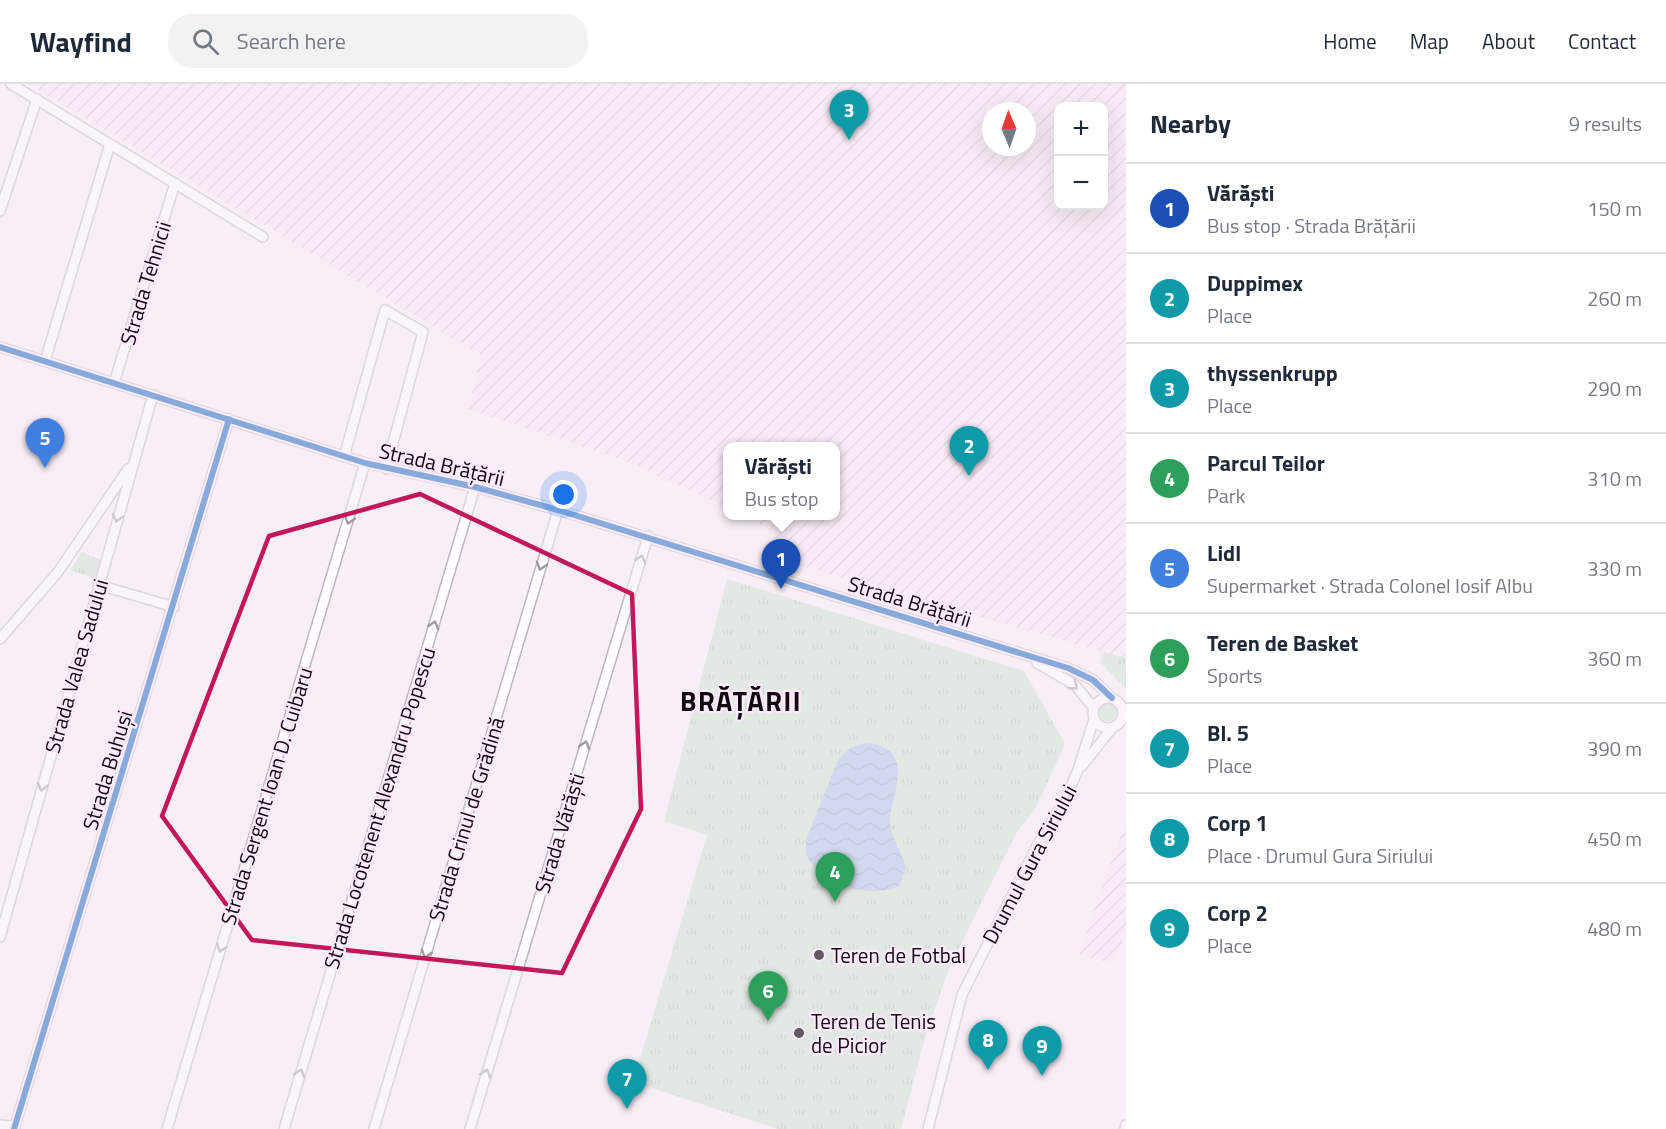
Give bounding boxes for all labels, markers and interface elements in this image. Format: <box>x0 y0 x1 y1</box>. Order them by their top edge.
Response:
search box <box>168 14 588 68</box>
text: Wayfind <box>30 20 132 63</box>
text: Search here <box>237 24 346 58</box>
icon: search <box>189 25 222 58</box>
text: Home <box>1323 25 1377 57</box>
text: Map <box>1410 25 1449 57</box>
text: About <box>1482 25 1535 57</box>
text: Contact <box>1568 25 1636 57</box>
pin: 3 <box>830 91 868 140</box>
north arrow <box>982 102 1036 156</box>
map controls <box>1054 102 1108 210</box>
button: + <box>1054 102 1108 156</box>
text: Nearby <box>1150 104 1231 143</box>
text: 9 results <box>1569 108 1642 139</box>
button: − <box>1054 156 1108 210</box>
text: Vărăști <box>1207 176 1275 210</box>
text: 1 <box>1164 193 1175 224</box>
text: 150 m <box>1587 193 1642 224</box>
text: Bus stop · Strada Brățării <box>1207 210 1416 241</box>
street label: Strada Tehnicii <box>111 217 179 349</box>
text: Duppimex <box>1207 266 1303 300</box>
text: 2 <box>1164 283 1175 314</box>
text: 260 m <box>1587 283 1642 314</box>
text: Place <box>1207 300 1252 331</box>
text: thyssenkrupp <box>1207 356 1338 390</box>
text: 3 <box>1164 373 1175 404</box>
text: 290 m <box>1587 373 1642 404</box>
text: Place <box>1207 390 1252 421</box>
pin: 5 <box>26 418 64 468</box>
pin: 2 <box>950 426 988 476</box>
street label: Strada Brățării <box>376 434 508 494</box>
popup <box>723 442 840 520</box>
text: Parcul Teilor <box>1207 446 1325 480</box>
text: Vărăști <box>744 449 812 483</box>
text: 4 <box>1164 463 1175 494</box>
text: 310 m <box>1587 463 1642 494</box>
your location <box>549 480 578 509</box>
text: Park <box>1207 480 1245 511</box>
text: Bus stop <box>744 483 819 514</box>
one-way arrow <box>112 513 124 523</box>
one-way arrow <box>344 514 356 524</box>
text: Lidl <box>1207 536 1241 570</box>
pin: 1 <box>762 540 800 589</box>
text: 5 <box>1164 553 1175 584</box>
text: 330 m <box>1587 553 1642 584</box>
one-way arrow <box>634 554 646 565</box>
one-way arrow <box>536 560 548 571</box>
street label: Strada Brățării <box>844 567 976 635</box>
text: Supermarket · Strada Colonel Iosif Albu <box>1207 570 1533 601</box>
street label: Strada Valea Sadului <box>36 575 116 757</box>
one-way arrow <box>427 620 439 630</box>
text: Teren de Basket <box>1207 626 1358 660</box>
street label: Strada Locotenent Alexandru Popescu <box>315 643 443 973</box>
text: 6 <box>1164 643 1175 674</box>
text: 360 m <box>1587 643 1642 674</box>
text: Sports <box>1207 660 1262 691</box>
street label: Strada Sergent Ioan D. Cuibaru <box>211 663 321 929</box>
one-way arrow <box>1068 678 1079 689</box>
district label: BRĂȚĂRII <box>680 680 802 721</box>
street label: Strada Buhuși <box>74 706 140 834</box>
street label: Strada Crinul de Grădină <box>420 712 512 925</box>
text: Bl. 5 <box>1207 716 1249 750</box>
text: 7 <box>1164 733 1175 764</box>
text: 390 m <box>1587 733 1642 764</box>
one-way arrow <box>578 740 590 751</box>
text: Place <box>1207 750 1252 781</box>
street label: Strada Vărăști <box>526 769 592 897</box>
street label: Drumul Gura Siriului <box>974 779 1084 949</box>
one-way arrow <box>37 781 49 792</box>
text: Corp 1 <box>1207 806 1268 840</box>
text: 8 <box>1164 823 1175 854</box>
text: 450 m <box>1587 823 1642 854</box>
text: Place · Drumul Gura Siriului <box>1207 840 1433 871</box>
pin: 4 <box>816 852 854 902</box>
text: Corp 2 <box>1207 896 1268 930</box>
text: 9 <box>1164 913 1175 944</box>
text: 480 m <box>1587 913 1642 944</box>
text: Place <box>1207 930 1252 961</box>
place label: Teren de Fotbal <box>831 939 966 971</box>
one-way arrow <box>216 942 228 953</box>
one-way arrow <box>421 948 433 959</box>
marker: Teren de Fotbal <box>812 948 826 962</box>
pin: 6 <box>748 972 788 1021</box>
place label: Teren de Tenis de Picior <box>811 1005 936 1061</box>
pin: 8 <box>968 1020 1008 1070</box>
marker: Teren de Tenis de Picior <box>792 1026 806 1040</box>
pin: 9 <box>1022 1026 1062 1076</box>
pin: 7 <box>608 1060 646 1109</box>
one-way arrow <box>293 1068 305 1079</box>
one-way arrow <box>479 1068 491 1079</box>

